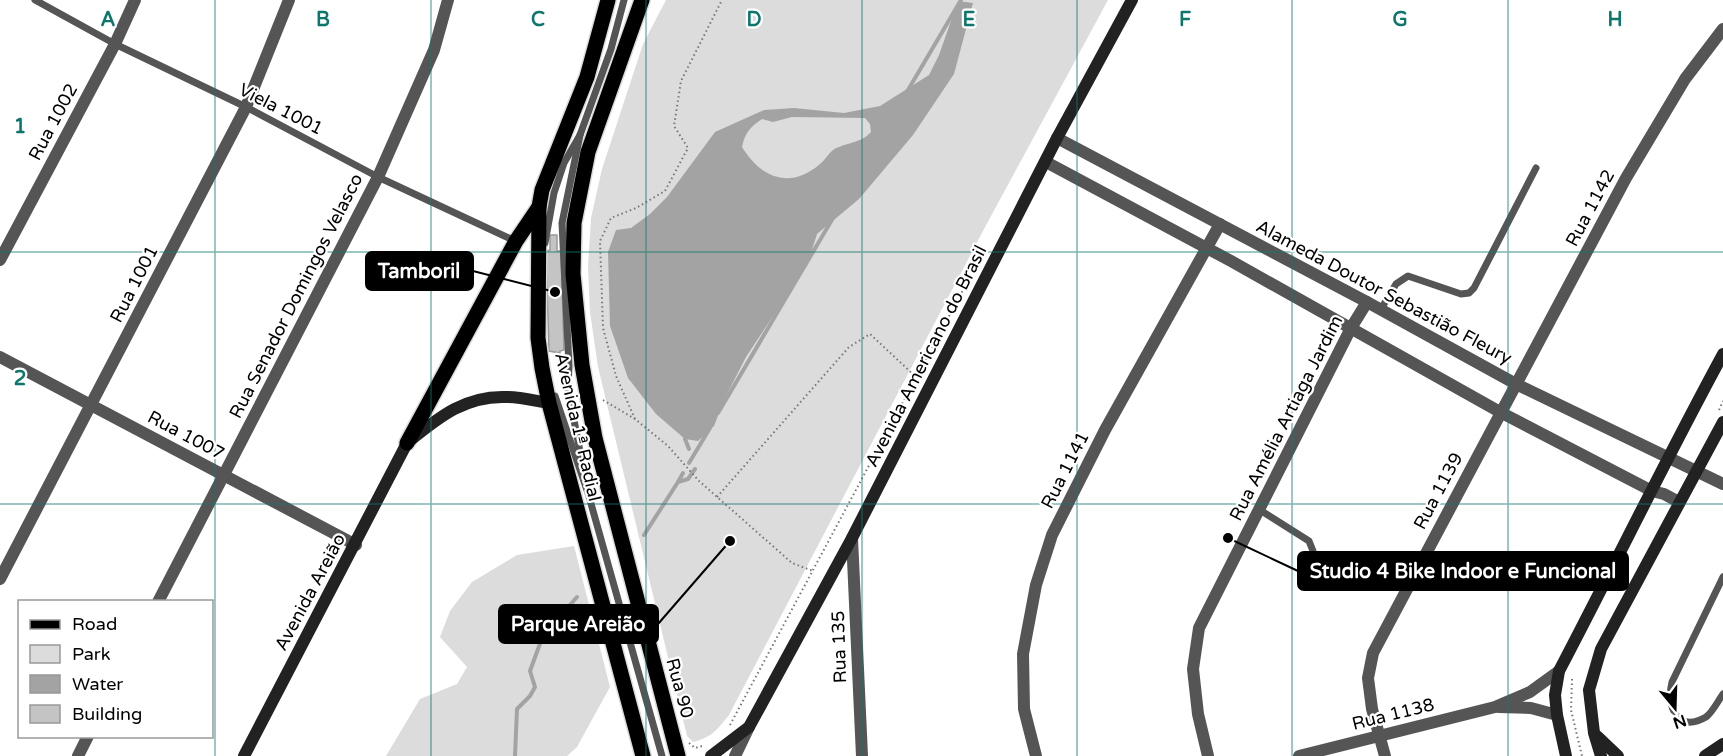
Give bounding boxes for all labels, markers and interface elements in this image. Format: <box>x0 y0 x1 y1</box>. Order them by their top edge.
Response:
text: A <box>101 8 116 32</box>
text: B <box>316 8 330 32</box>
text: C <box>531 8 545 32</box>
text: D <box>746 8 762 32</box>
text: E <box>963 8 976 32</box>
text: F <box>1179 8 1191 32</box>
text: G <box>1392 8 1408 32</box>
text: H <box>1607 8 1623 32</box>
street label: Viela 1001 <box>235 78 327 140</box>
street label: Rua 1002 <box>24 80 82 164</box>
text: 1 <box>14 115 26 139</box>
street label: Rua 1142 <box>1561 166 1619 250</box>
street label: Rua Senador Domingos Velasco <box>224 170 368 422</box>
street label: Alameda Doutor Sebastião Fleury <box>1252 215 1516 369</box>
street label: Rua 1001 <box>105 242 163 326</box>
street label: Avenida Americano do Brasil <box>860 242 992 470</box>
callout: Tamboril <box>366 252 473 290</box>
text: Tamboril <box>377 260 460 284</box>
street label: Rua Amélia Artiaga Jardim <box>1225 312 1347 524</box>
street label: Avenida 1ª Radial <box>550 350 606 504</box>
text: 2 <box>14 367 26 391</box>
street label: Rua 1007 <box>144 406 228 464</box>
street label: Rua 1141 <box>1036 428 1094 512</box>
street label: Rua 1139 <box>1409 449 1467 533</box>
street label: Avenida Areião <box>270 530 350 654</box>
callout: Studio 4 Bike Indoor e Funcional <box>1298 552 1628 590</box>
text: Studio 4 Bike Indoor e Funcional <box>1310 560 1616 584</box>
legend <box>18 600 213 738</box>
callout: Parque Areião <box>499 605 658 643</box>
street label: Rua 135 <box>827 610 851 684</box>
text: Road <box>72 613 117 635</box>
text: Parque Areião <box>511 613 645 637</box>
text: Park <box>72 643 111 665</box>
street label: Rua 90 <box>661 656 699 720</box>
text: Water <box>72 673 123 695</box>
north arrow <box>1645 678 1705 738</box>
street label: Rua 1138 <box>1350 693 1436 735</box>
text: Building <box>72 703 142 725</box>
text: N <box>1670 710 1689 733</box>

